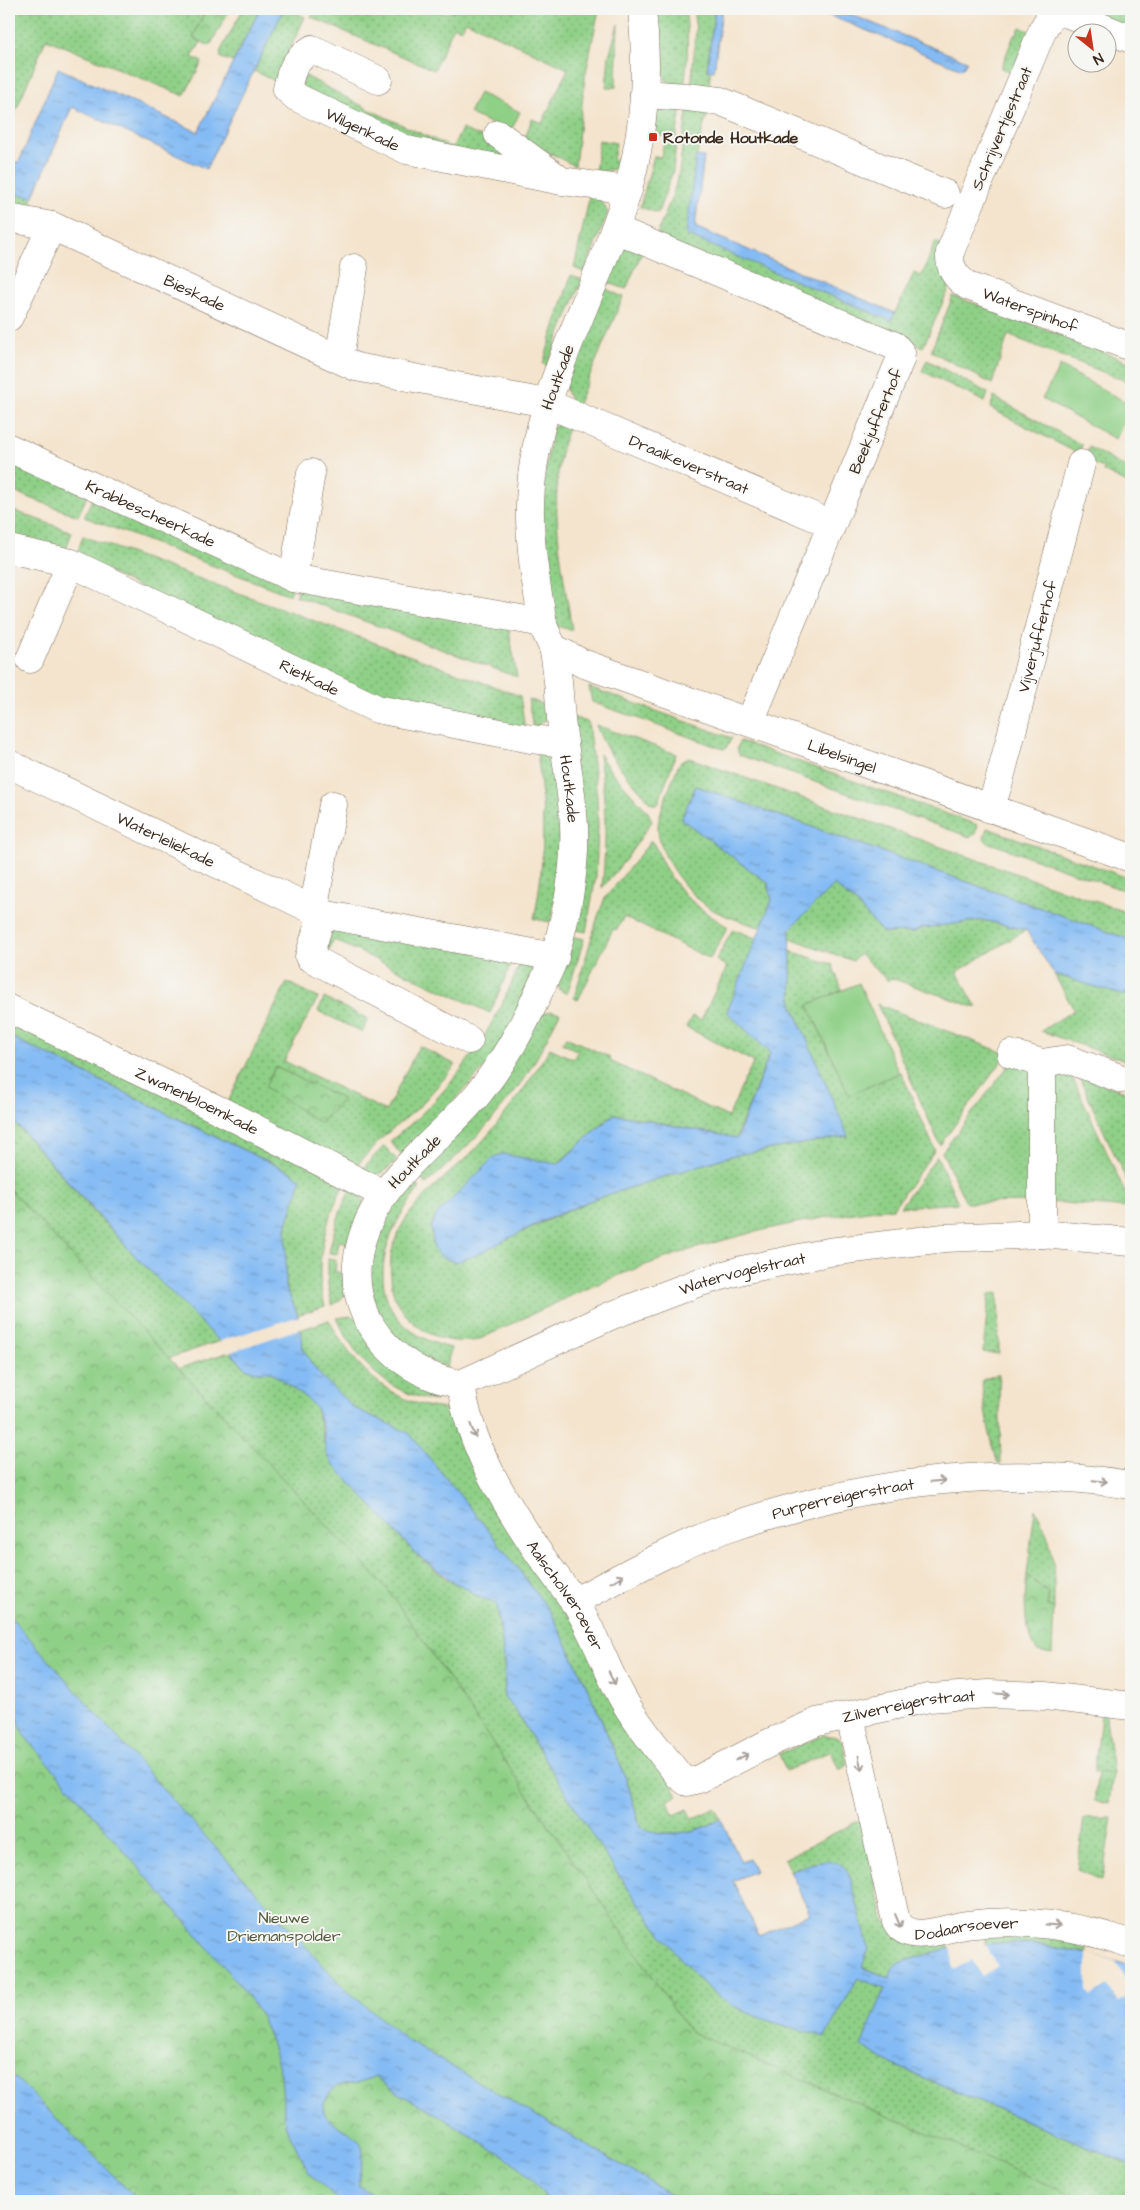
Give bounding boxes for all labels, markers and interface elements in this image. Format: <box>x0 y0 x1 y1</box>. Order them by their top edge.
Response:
north arrow <box>1068 22 1118 72</box>
text: N <box>1089 48 1107 69</box>
street label: Schrijvertjestraat <box>966 63 1038 194</box>
street label: Wilgenkade <box>322 103 403 157</box>
place label: Rotonde Houtkade <box>663 127 799 149</box>
marker: Rotonde Houtkade <box>647 131 659 143</box>
street label: Bieskade <box>160 269 229 317</box>
street label: Waterspinhof <box>979 282 1082 338</box>
street label: Houtkade <box>536 341 580 413</box>
street label: Beekjufferhof <box>844 365 908 477</box>
street label: Draaikeverstraat <box>626 430 753 500</box>
street label: Krabbescheerkade <box>82 475 219 553</box>
street label: Vijverjufferhof <box>1013 578 1063 695</box>
street label: Rietkade <box>276 654 343 702</box>
street label: Libelsingel <box>805 734 879 779</box>
street label: Houtkade <box>554 754 584 824</box>
street label: Waterleliekade <box>113 807 219 873</box>
street label: Zwanenbloemkade <box>131 1061 262 1141</box>
street label: Houtkade <box>383 1129 447 1194</box>
street label: Watervogelstraat <box>676 1247 808 1301</box>
one-way arrow <box>469 1423 478 1438</box>
street label: Purperreigerstraat <box>769 1473 916 1525</box>
one-way arrow <box>1092 1476 1108 1486</box>
one-way arrow <box>930 1477 946 1486</box>
street label: Aalscholveroever <box>521 1536 608 1654</box>
one-way arrow <box>610 1574 625 1584</box>
one-way arrow <box>607 1671 617 1686</box>
street label: Zilverreigerstraat <box>840 1685 977 1728</box>
one-way arrow <box>993 1690 1009 1699</box>
one-way arrow <box>735 1752 750 1762</box>
one-way arrow <box>856 1755 865 1771</box>
park label: Nieuwe Driemanspolder <box>227 1907 341 1947</box>
street label: Dodaarsoever <box>915 1912 1019 1946</box>
one-way arrow <box>894 1913 903 1928</box>
one-way arrow <box>1044 1921 1060 1930</box>

